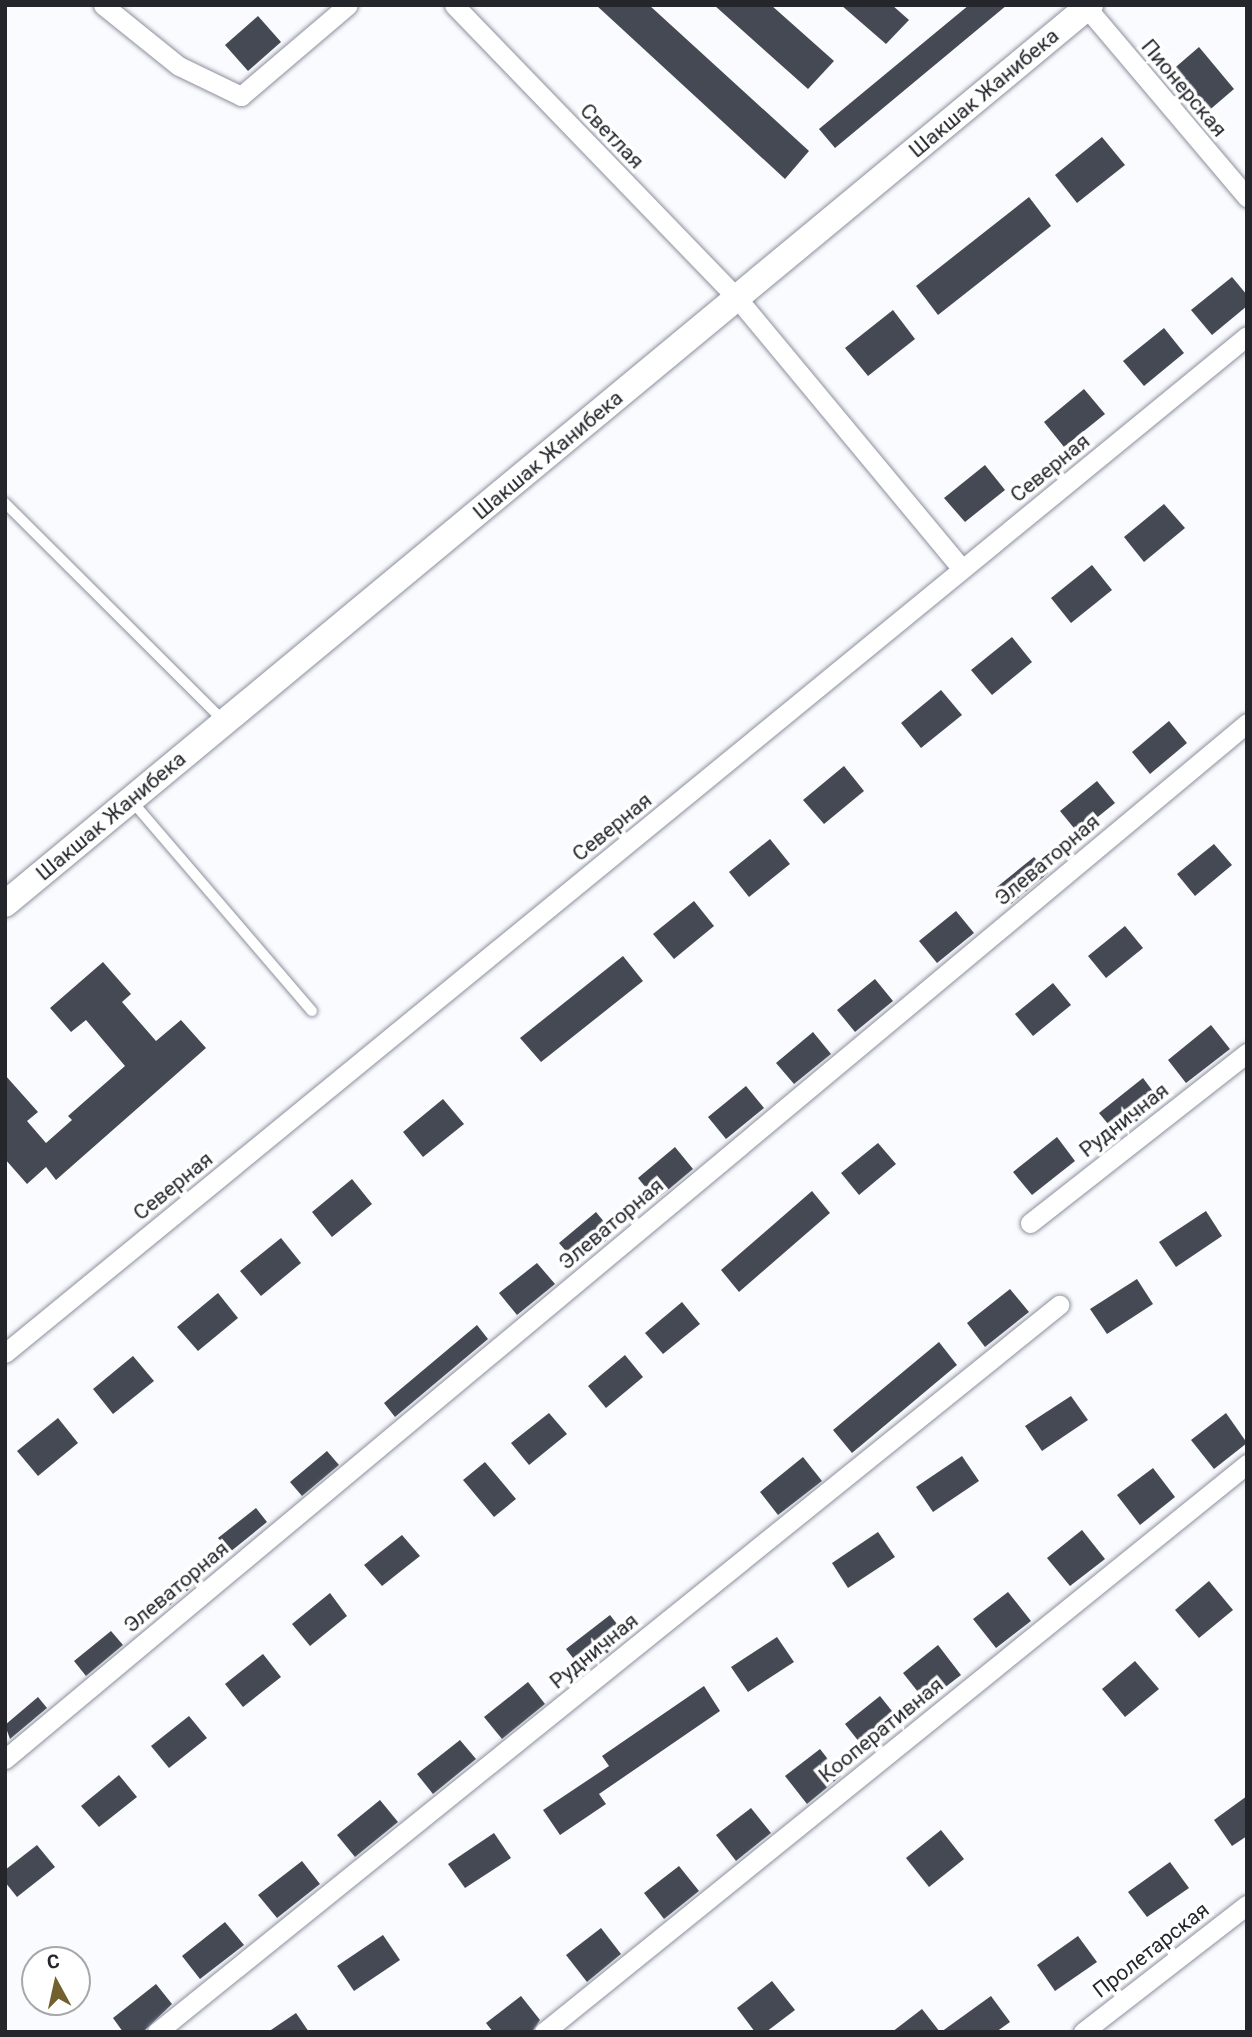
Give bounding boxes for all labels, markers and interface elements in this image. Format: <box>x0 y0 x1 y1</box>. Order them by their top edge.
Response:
street label: Шакшак Жанибека <box>904 23 1064 163</box>
street label: Пионерская <box>1136 34 1232 142</box>
street label: Светлая <box>575 98 649 174</box>
street label: Шакшак Жанибека <box>468 385 628 525</box>
street label: Северная <box>1005 428 1095 508</box>
street label: Шакшак Жанибека <box>31 746 191 886</box>
street label: Северная <box>567 787 657 867</box>
street label: Элеваторная <box>990 809 1104 911</box>
street label: Рудничная <box>1074 1077 1174 1163</box>
street label: Северная <box>128 1146 218 1226</box>
street label: Элеваторная <box>554 1173 668 1275</box>
street label: Элеваторная <box>119 1536 233 1638</box>
street label: Рудничная <box>545 1608 643 1694</box>
street label: Кооперативная <box>814 1672 948 1788</box>
street label: Пролетарская <box>1088 1897 1214 2003</box>
north arrow <box>21 1946 91 2016</box>
text: С <box>46 1949 61 1974</box>

